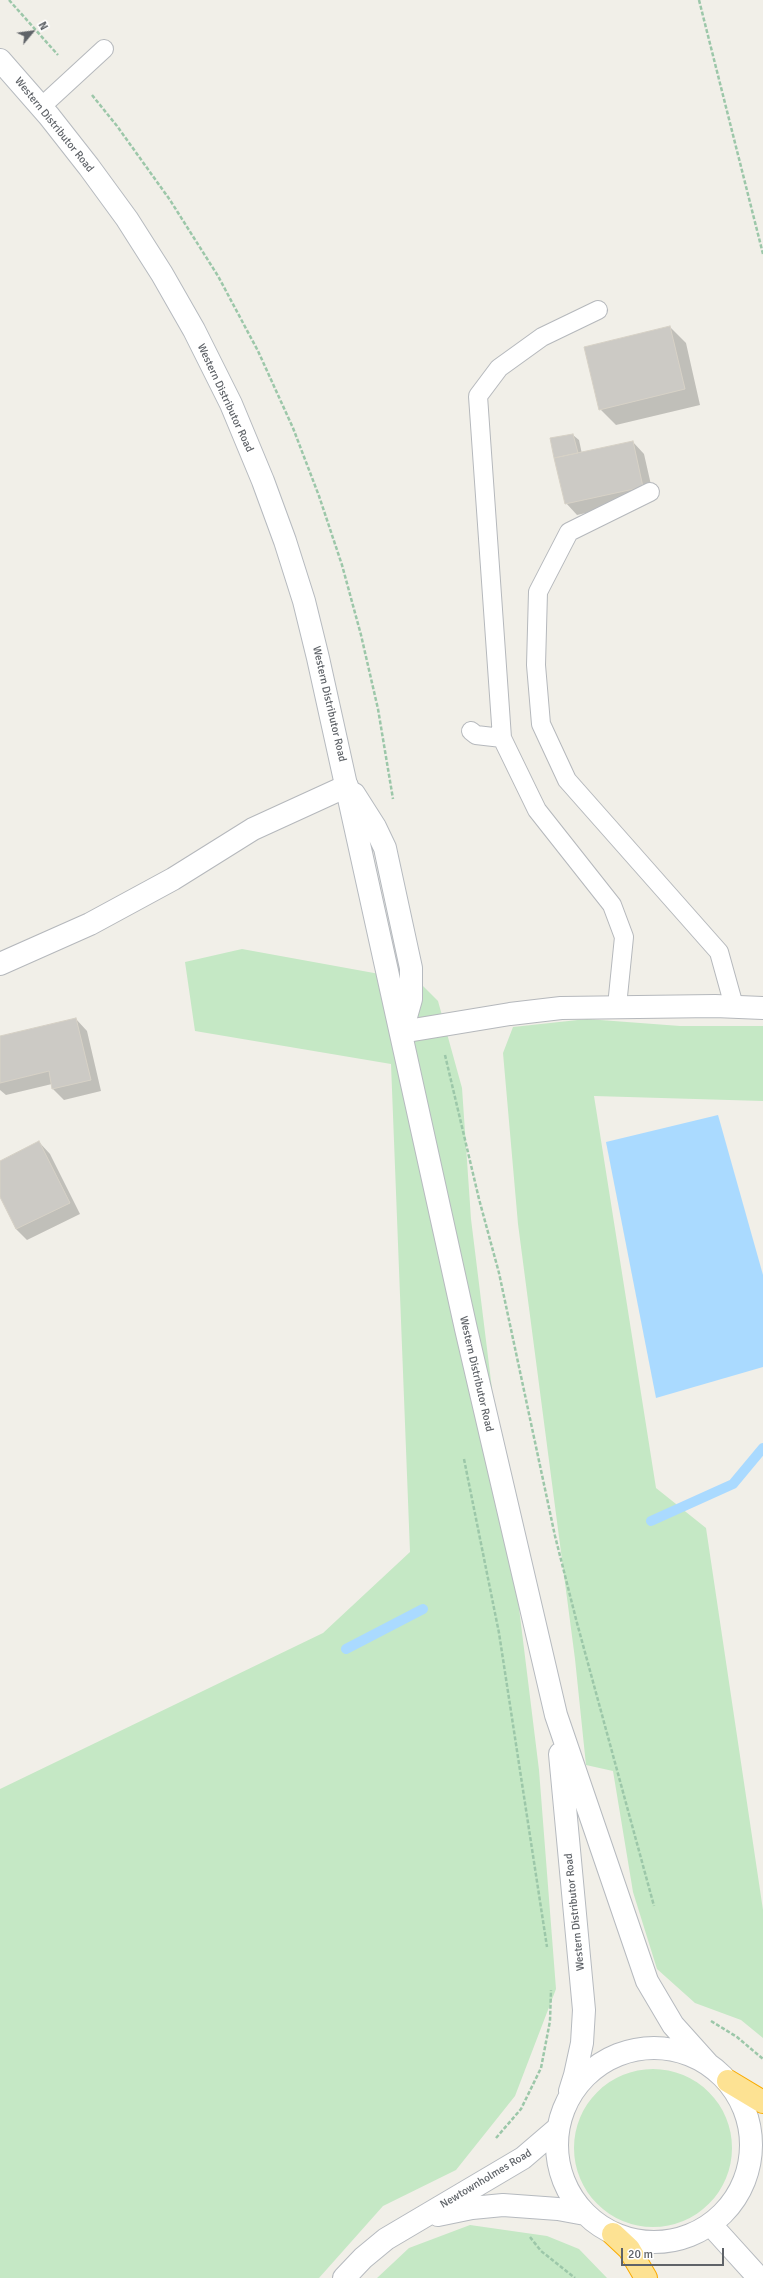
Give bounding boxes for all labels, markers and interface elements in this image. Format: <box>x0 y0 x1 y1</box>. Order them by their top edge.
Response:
north arrow <box>12 12 52 52</box>
text: N <box>35 19 50 32</box>
street label: Western Distributor Road <box>12 75 96 175</box>
street label: Western Distributor Road <box>194 342 256 454</box>
street label: Western Distributor Road <box>309 645 349 763</box>
street label: Western Distributor Road <box>456 1315 496 1433</box>
street label: Western Distributor Road <box>562 1853 588 1971</box>
street label: Newtownholmes Road <box>438 2146 534 2212</box>
scale bar <box>623 2240 726 2266</box>
text: 20 m <box>628 2247 653 2262</box>

